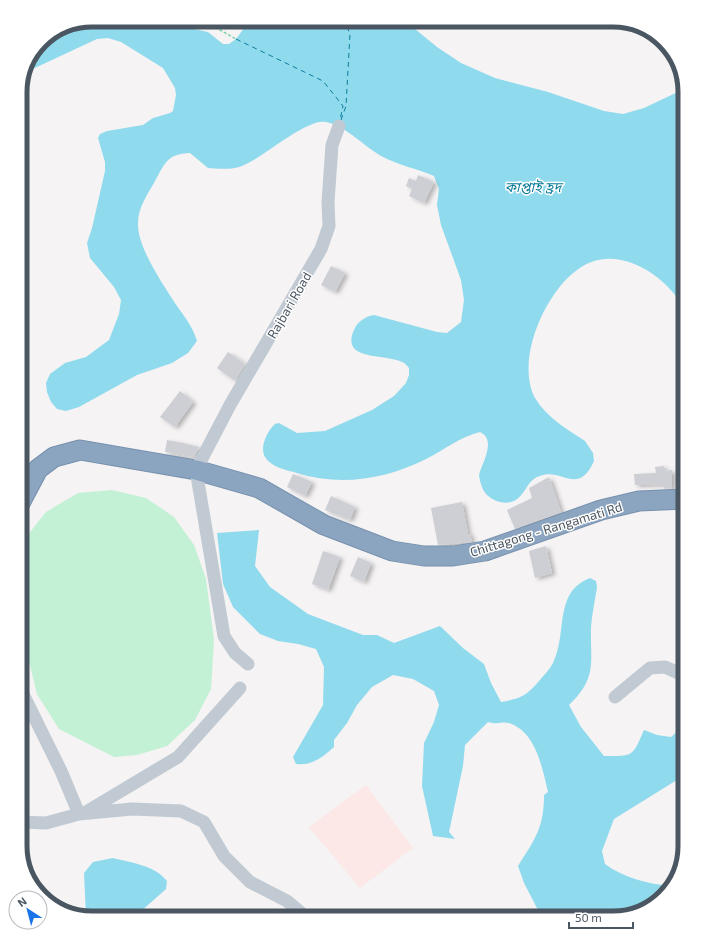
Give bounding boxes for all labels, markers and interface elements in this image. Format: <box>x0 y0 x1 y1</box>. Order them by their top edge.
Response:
water label: কাপ্তাই হ্রদ <box>505 178 564 195</box>
street label: Rajbari Road <box>264 269 314 341</box>
street label: Chittagong - Rangamati Rd <box>468 498 624 560</box>
north arrow <box>8 890 48 930</box>
text: N <box>15 894 29 909</box>
scale bar <box>569 904 633 930</box>
text: 50 m <box>575 910 602 924</box>

